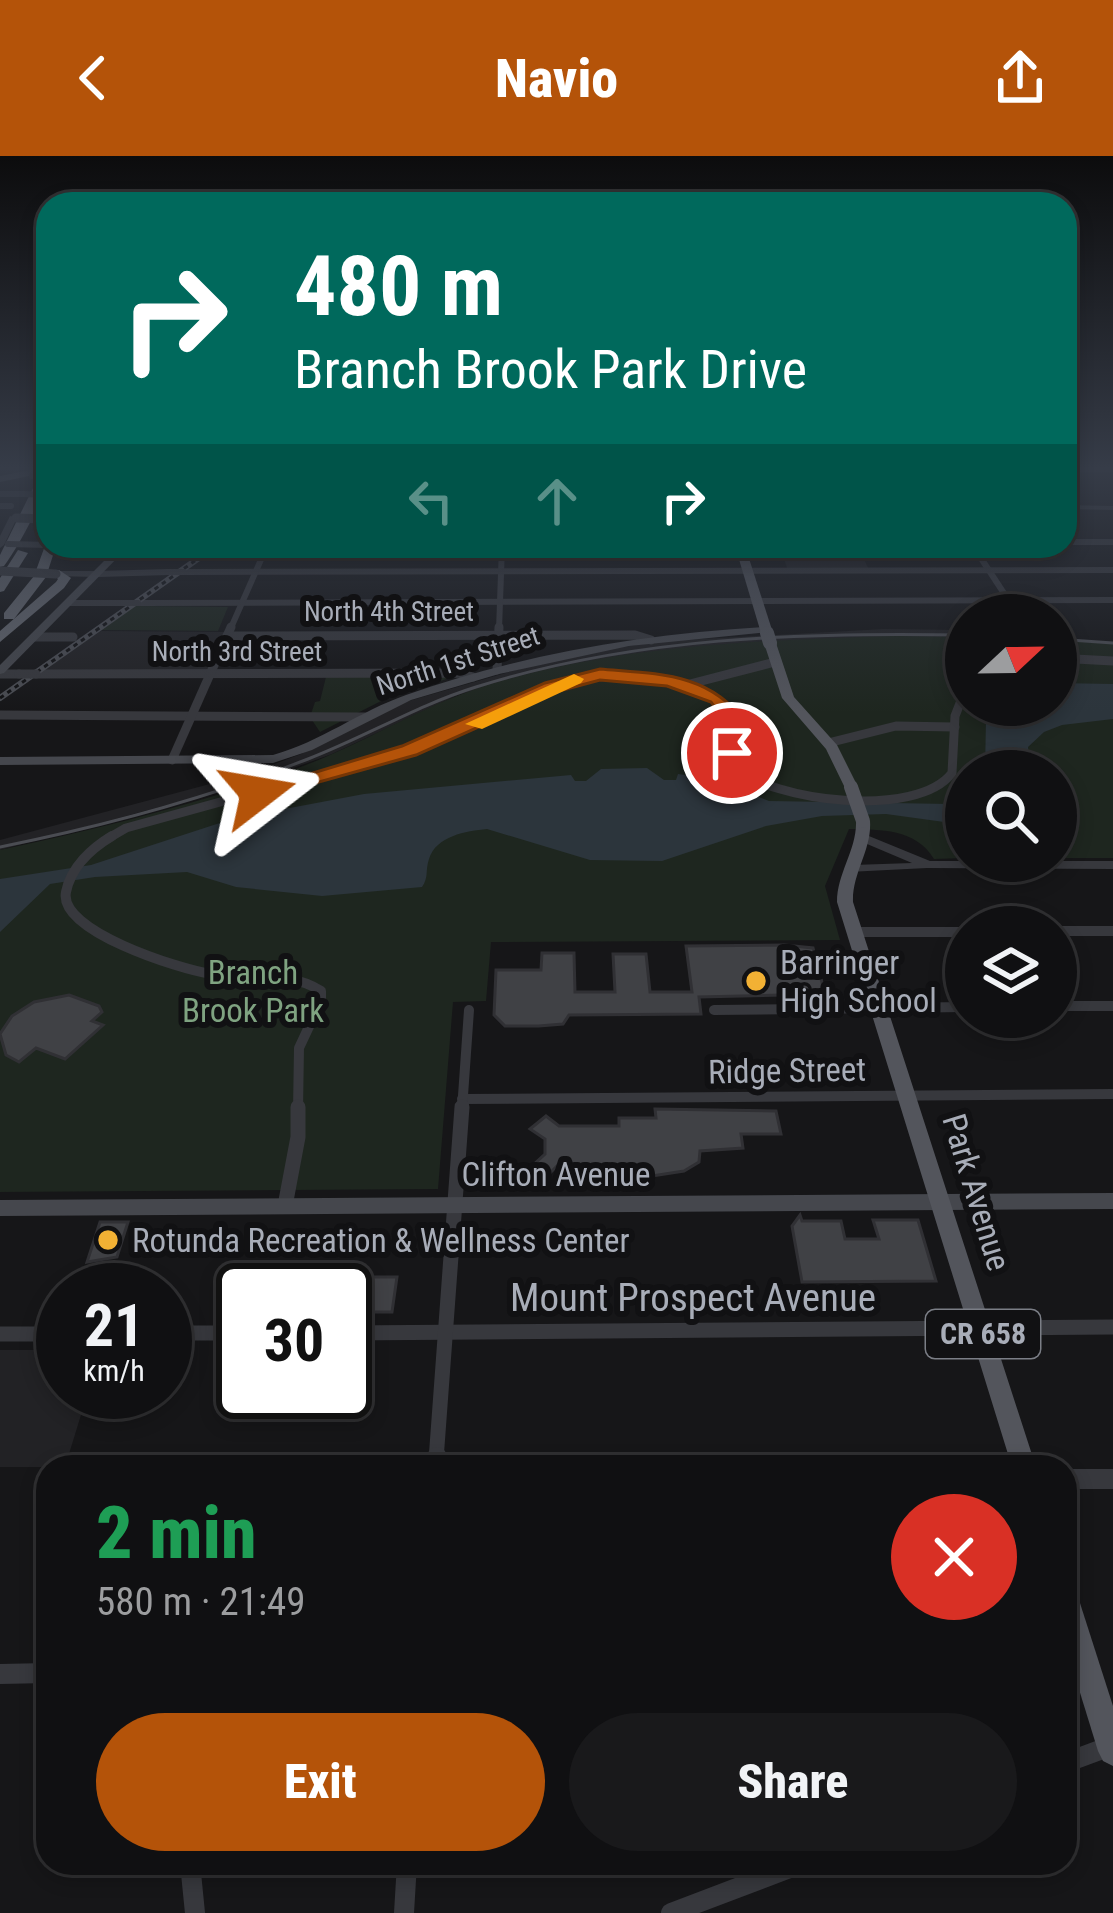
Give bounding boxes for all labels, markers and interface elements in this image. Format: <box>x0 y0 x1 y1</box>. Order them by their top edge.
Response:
icon: back <box>60 45 126 111</box>
icon: share <box>987 45 1053 111</box>
text: Navio <box>495 47 618 110</box>
text: 480 m <box>294 237 503 336</box>
icon: right <box>96 240 252 396</box>
text: Branch Brook Park Drive <box>294 338 807 401</box>
icon: left <box>398 468 464 534</box>
icon: ahead <box>524 468 590 534</box>
icon: right <box>650 468 716 534</box>
north arrow <box>945 594 1077 726</box>
map controls <box>945 594 1077 1038</box>
street label: North 4th Street <box>304 596 474 628</box>
street label: North 1st Street <box>372 620 544 702</box>
street label: North 3rd Street <box>152 636 322 668</box>
pin <box>681 702 783 804</box>
icon: arrive <box>699 720 765 786</box>
position arrow <box>195 730 321 856</box>
button: search <box>945 750 1077 882</box>
button: layers <box>945 906 1077 1038</box>
place label: Barringer High School <box>780 943 937 1020</box>
park label: Branch Brook Park <box>182 953 324 1030</box>
marker: Barringer High School <box>743 968 769 994</box>
street label: Ridge Street <box>708 1050 866 1091</box>
street label: Park Avenue <box>934 1109 1019 1275</box>
street label: Clifton Avenue <box>462 1155 650 1194</box>
place label: Rotunda Recreation & Wellness Center <box>132 1221 630 1260</box>
marker: Rotunda Recreation & Wellness Center <box>95 1227 121 1253</box>
speed limit sign: 30 <box>216 1263 372 1419</box>
street label: Mount Prospect Avenue <box>510 1275 876 1321</box>
text: 21 <box>84 1290 144 1361</box>
road number: CR 658 <box>926 1310 1040 1358</box>
text: km/h <box>83 1353 145 1388</box>
text: 2 min <box>96 1491 257 1576</box>
button: close <box>891 1494 1017 1620</box>
text: 580 m · 21:49 <box>96 1579 306 1625</box>
button: Exit <box>96 1713 545 1851</box>
button: Share <box>569 1713 1017 1851</box>

